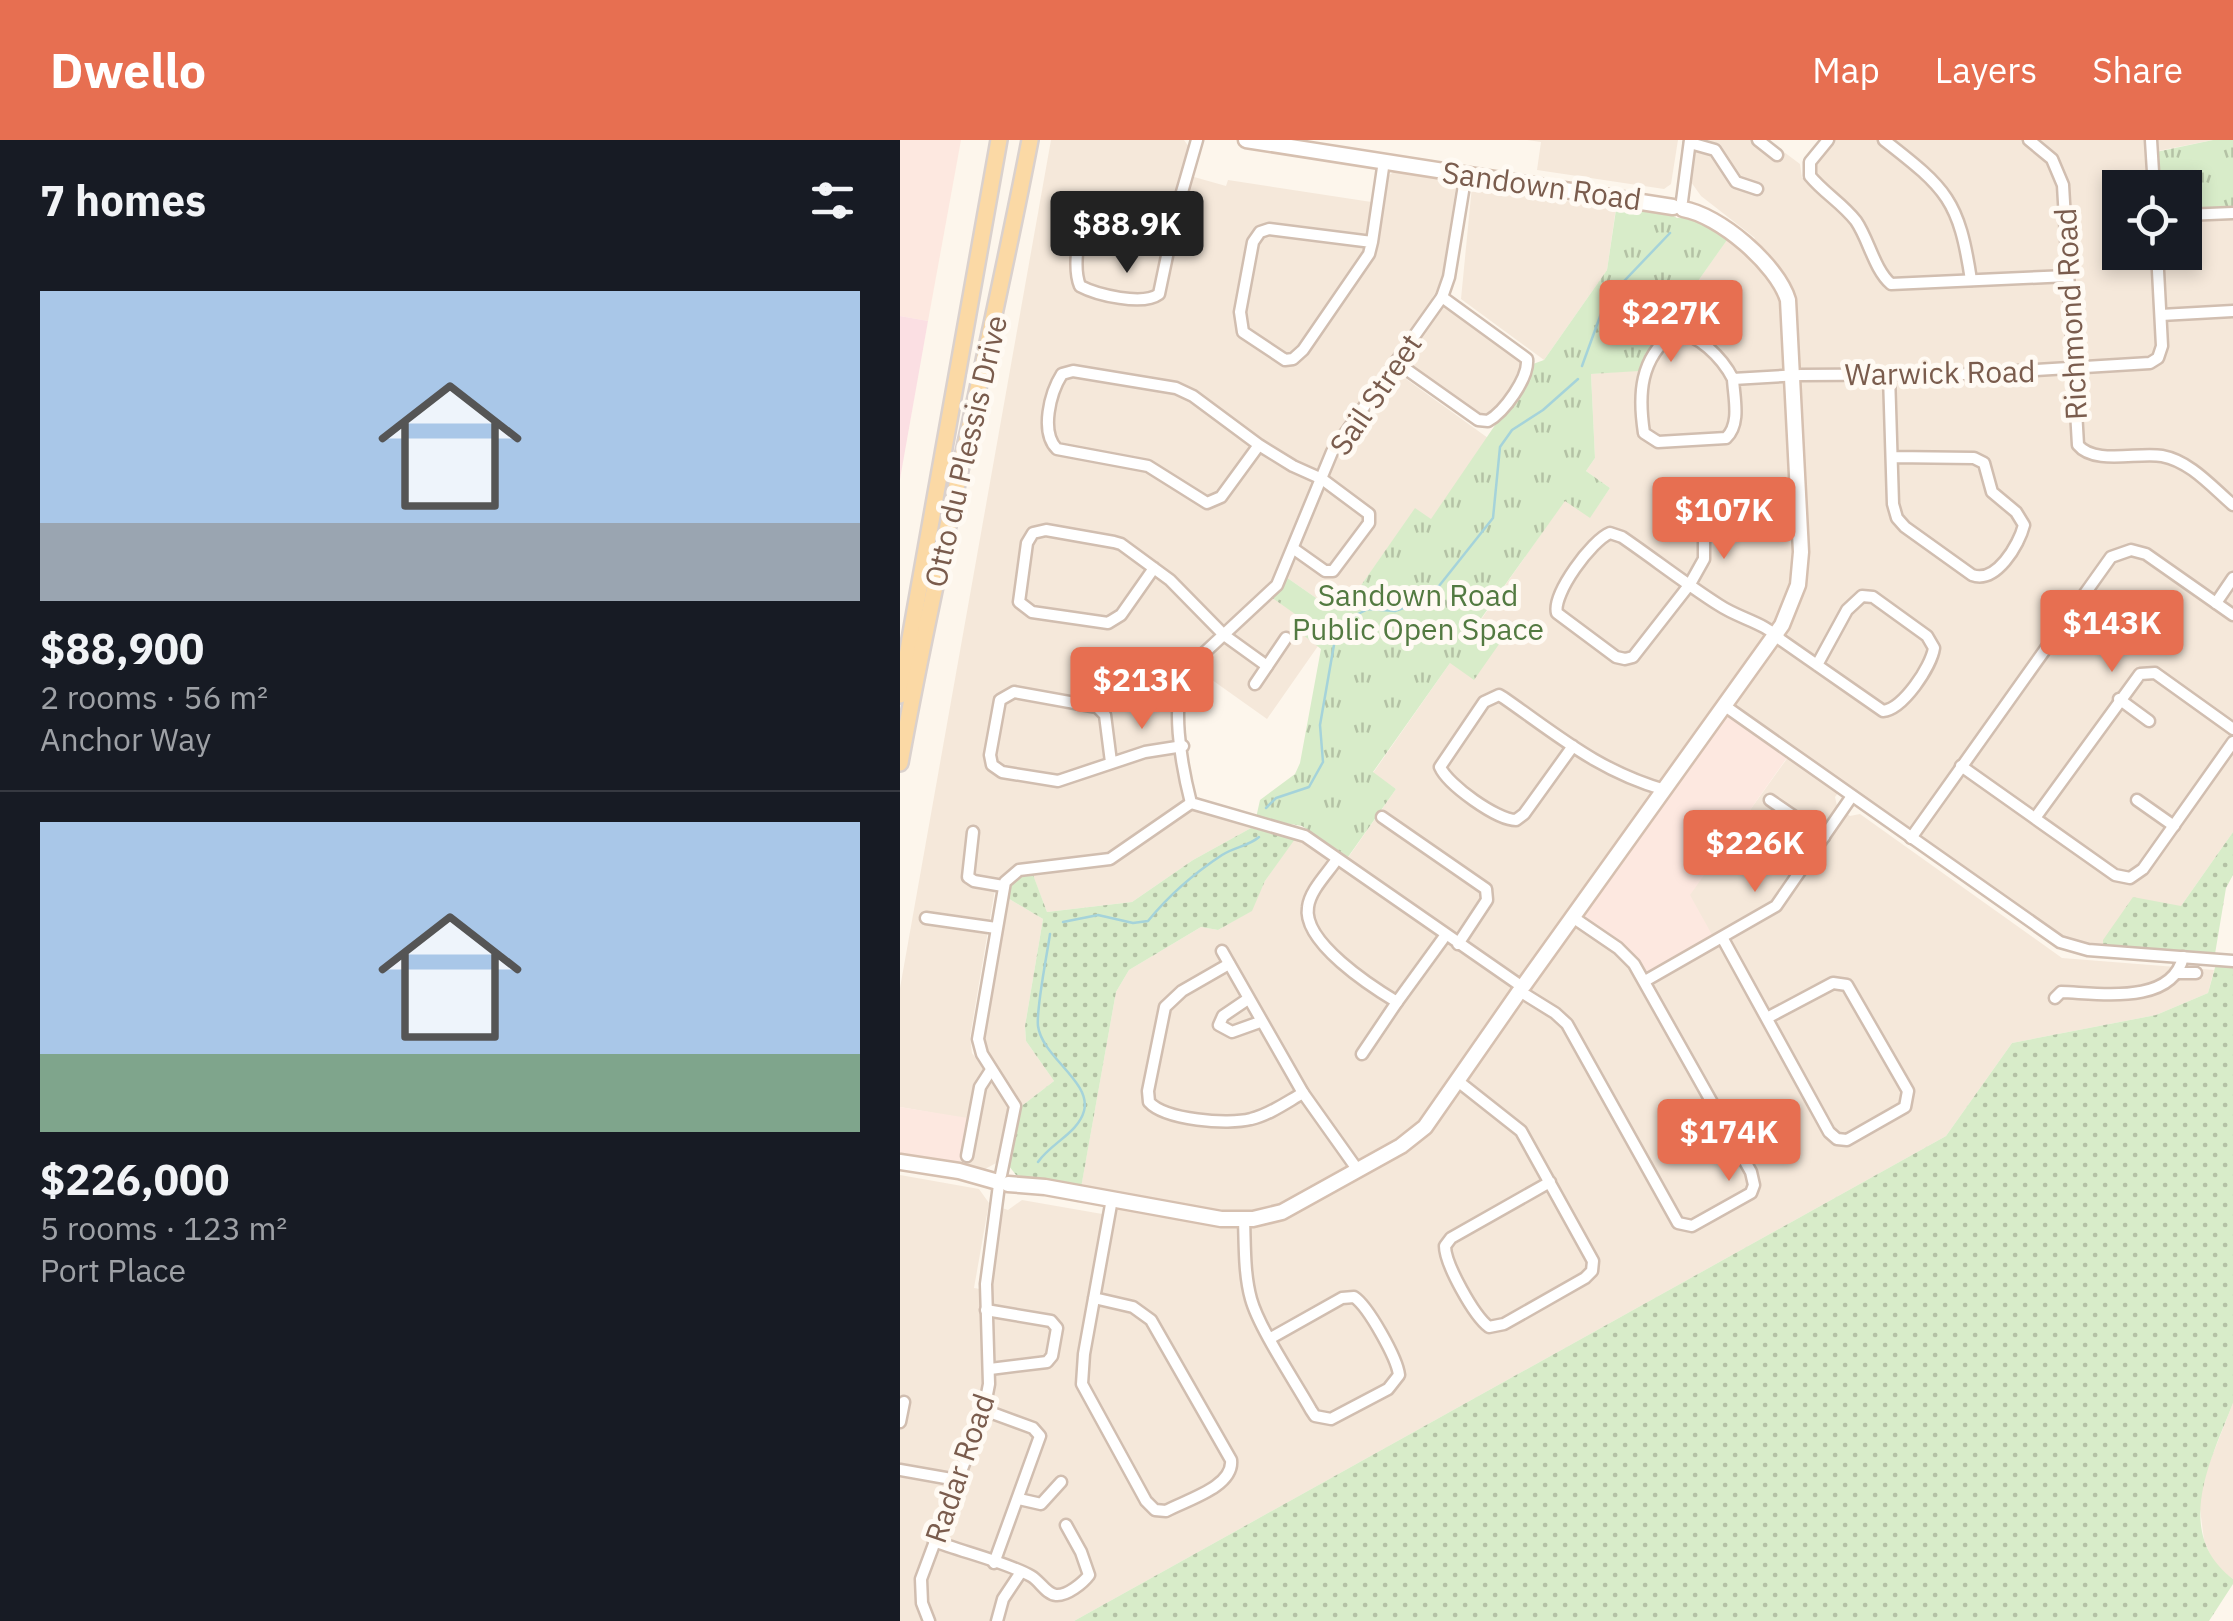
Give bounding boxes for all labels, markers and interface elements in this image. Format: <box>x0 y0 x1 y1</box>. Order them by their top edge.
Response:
text: Dwello <box>50 39 206 101</box>
text: Map <box>1812 47 1880 93</box>
text: Layers <box>1935 47 2037 93</box>
text: Share <box>2092 47 2183 93</box>
street label: Sandown Road <box>1440 152 1644 218</box>
map controls <box>2102 170 2202 270</box>
button: locate <box>2102 170 2202 270</box>
text: 7 homes <box>40 173 206 228</box>
icon: filters <box>805 173 860 228</box>
pin: $88.9K <box>1046 191 1208 276</box>
text: $88.9K <box>1072 202 1182 244</box>
street label: Richmond Road <box>2045 207 2095 421</box>
pin: $227K <box>1601 280 1741 365</box>
text: $227K <box>1621 291 1721 333</box>
street label: Otto du Plessis Drive <box>915 311 1015 591</box>
street label: Sail Street <box>1320 326 1430 462</box>
street label: Warwick Road <box>1844 351 2036 393</box>
icon: home <box>360 356 540 536</box>
pin: $107K <box>1654 477 1794 562</box>
text: $107K <box>1674 488 1774 530</box>
park label: Sandown Road Public Open Space <box>1292 575 1544 648</box>
pin: $143K <box>2042 590 2182 675</box>
text: $143K <box>2062 601 2162 643</box>
text: $88,900 <box>40 621 204 676</box>
pin: $213K <box>1072 647 1212 732</box>
text: $213K <box>1092 658 1192 700</box>
text: 2 rooms · 56 m² <box>40 676 268 718</box>
text: Anchor Way <box>40 718 211 760</box>
pin: $226K <box>1685 810 1825 895</box>
text: $226K <box>1705 821 1805 863</box>
icon: home <box>360 887 540 1067</box>
pin: $174K <box>1659 1099 1799 1184</box>
text: $174K <box>1679 1110 1779 1152</box>
text: $226,000 <box>40 1152 229 1207</box>
text: 5 rooms · 123 m² <box>40 1207 287 1249</box>
text: Port Place <box>40 1249 186 1291</box>
street label: Radar Road <box>915 1388 1003 1548</box>

